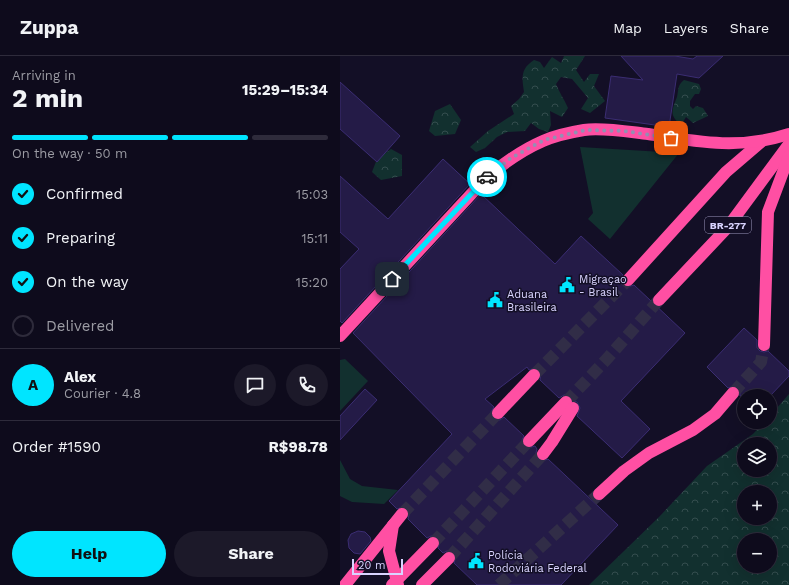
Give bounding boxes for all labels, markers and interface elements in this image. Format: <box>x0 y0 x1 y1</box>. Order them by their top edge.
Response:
text: Zuppa <box>20 16 78 39</box>
text: Map <box>613 20 642 36</box>
text: Layers <box>664 20 708 36</box>
text: Share <box>730 20 769 36</box>
text: Arriving in <box>12 68 76 83</box>
text: 15:29–15:34 <box>242 81 328 99</box>
text: 2 min <box>12 83 83 113</box>
pin <box>654 121 688 155</box>
icon: bag <box>660 127 682 149</box>
text: On the way · 50 m <box>12 146 127 161</box>
courier <box>467 157 507 197</box>
icon: car <box>476 166 498 188</box>
icon: check <box>12 183 34 205</box>
text: Confirmed <box>46 185 123 203</box>
text: 15:03 <box>296 187 328 202</box>
road number: BR-277 <box>705 217 751 233</box>
icon: check <box>12 227 34 249</box>
text: Preparing <box>46 229 115 247</box>
text: 15:11 <box>301 231 328 246</box>
pin <box>375 262 409 296</box>
icon: home <box>381 268 403 290</box>
icon: check <box>12 271 34 293</box>
text: On the way <box>46 273 128 291</box>
place label: Migraçao - Brasil <box>579 273 627 299</box>
text: 15:20 <box>296 275 328 290</box>
public building icon: Migraçao - Brasil <box>558 276 576 294</box>
place label: Aduana Brasileira <box>507 288 557 314</box>
public building icon: Aduana Brasileira <box>486 291 504 309</box>
text: Delivered <box>46 317 114 335</box>
button: chat <box>234 364 276 406</box>
button: phone <box>286 364 328 406</box>
text: Alex <box>64 368 96 386</box>
text: A <box>28 376 38 394</box>
text: Courier · 4.8 <box>64 386 141 401</box>
map controls <box>737 389 777 573</box>
button: locate <box>737 389 777 429</box>
button: layers <box>737 437 777 477</box>
text: Order #1590 <box>12 438 101 456</box>
text: R$98.78 <box>269 438 328 456</box>
button: + <box>737 485 777 525</box>
button: Help <box>12 531 166 577</box>
button: Share <box>174 531 328 577</box>
button: − <box>737 533 777 573</box>
place label: Polícia Rodoviária Federal <box>488 549 587 575</box>
public building icon: Polícia Rodoviária Federal <box>467 552 485 570</box>
scale bar <box>352 557 403 576</box>
text: 20 m <box>358 559 386 572</box>

